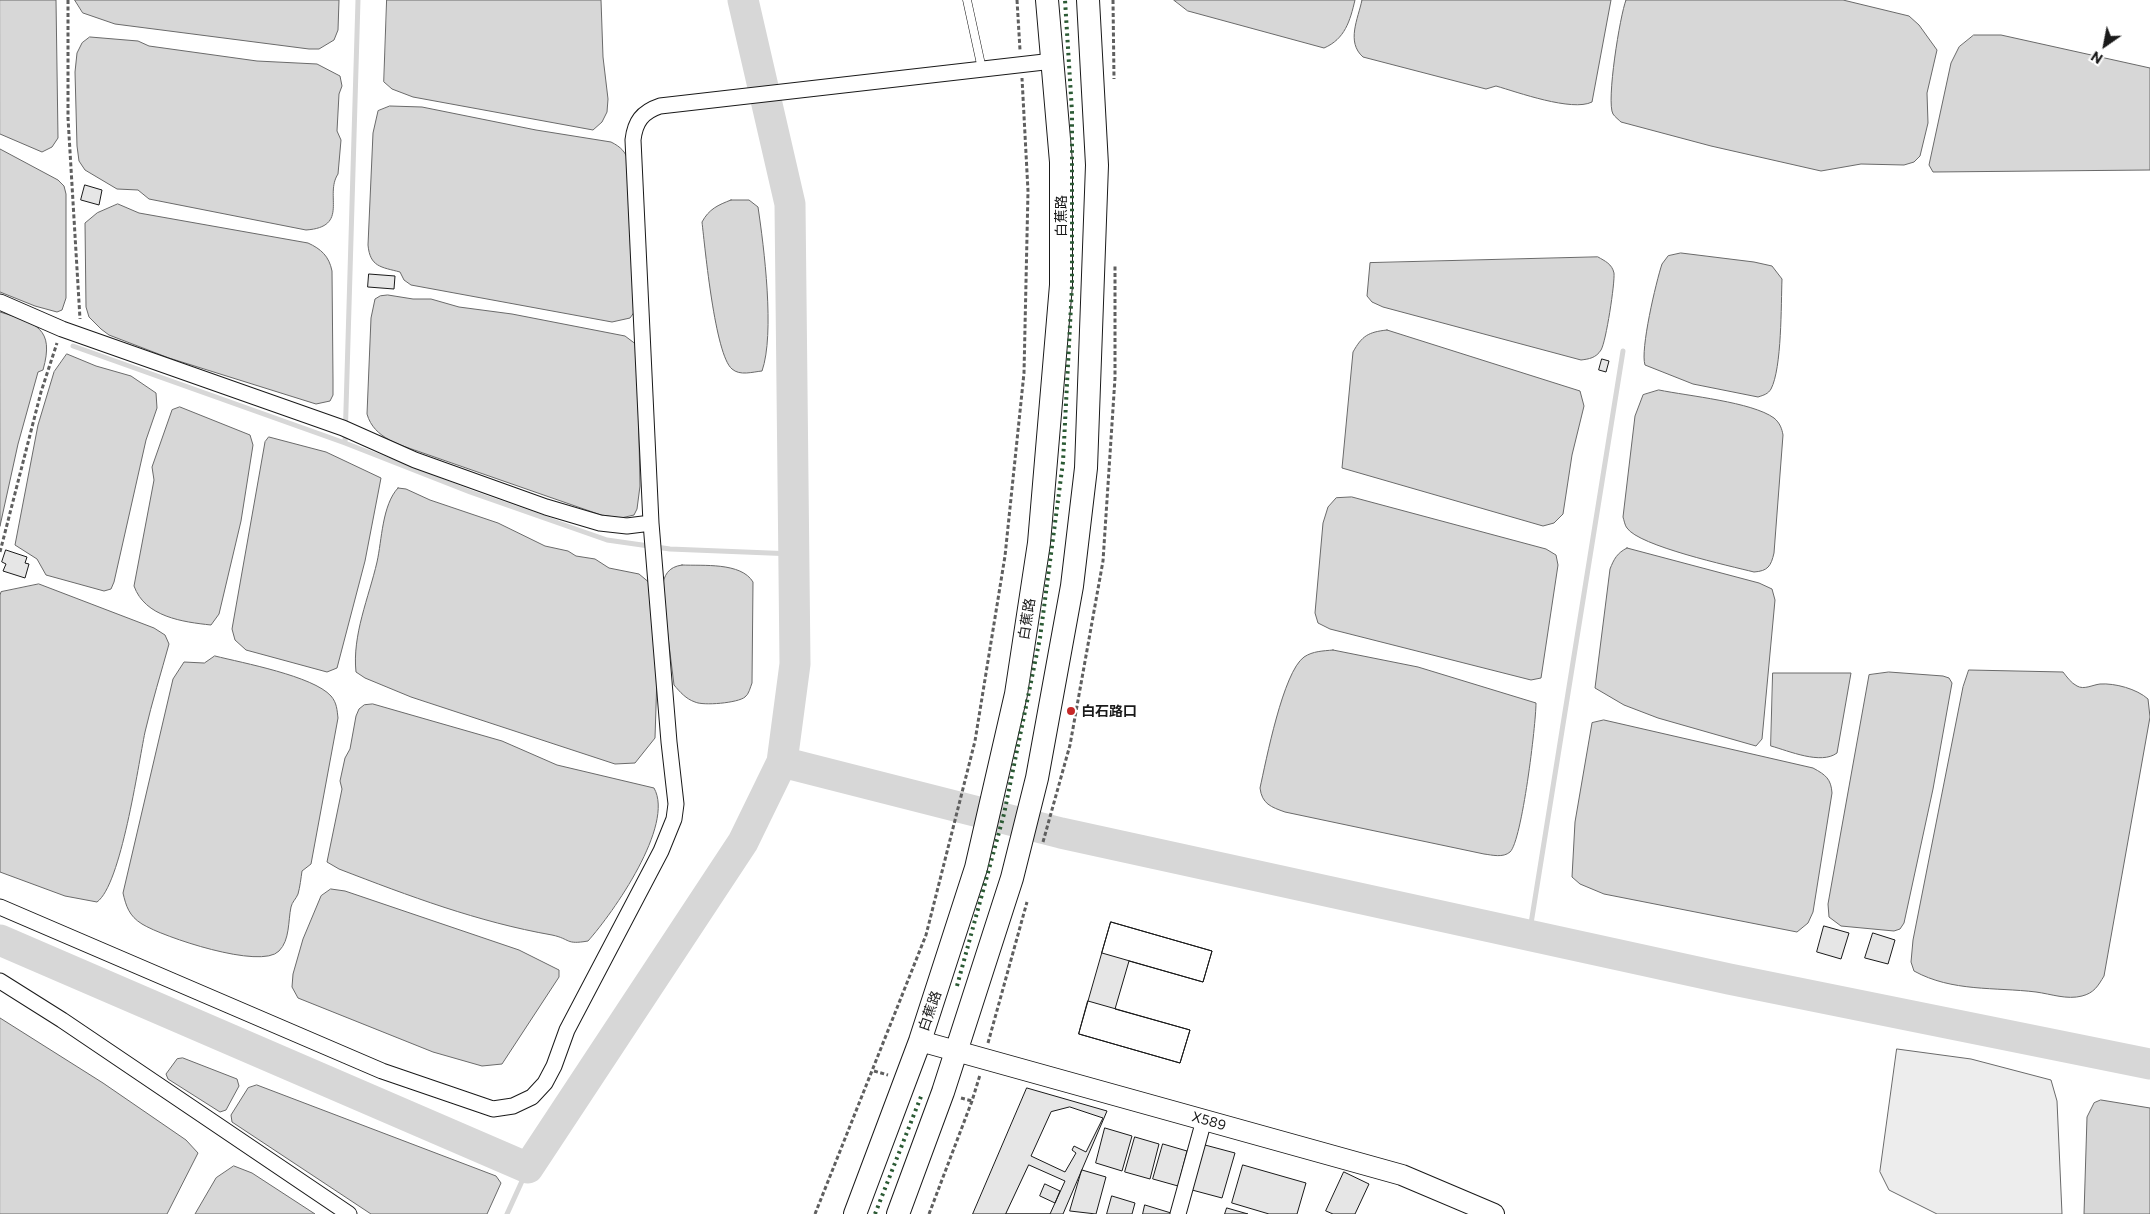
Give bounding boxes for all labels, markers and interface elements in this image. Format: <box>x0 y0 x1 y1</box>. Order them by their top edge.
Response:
north arrow <box>2080 20 2130 70</box>
text: N <box>2088 48 2106 68</box>
street label: 白蕉路 <box>1053 195 1069 237</box>
street label: 白蕉路 <box>1015 597 1039 641</box>
place label: 白石路口 <box>1081 703 1137 719</box>
marker: 白石路口 <box>1065 705 1077 717</box>
street label: 白蕉路 <box>915 988 945 1034</box>
street label: X589 <box>1190 1108 1228 1134</box>

